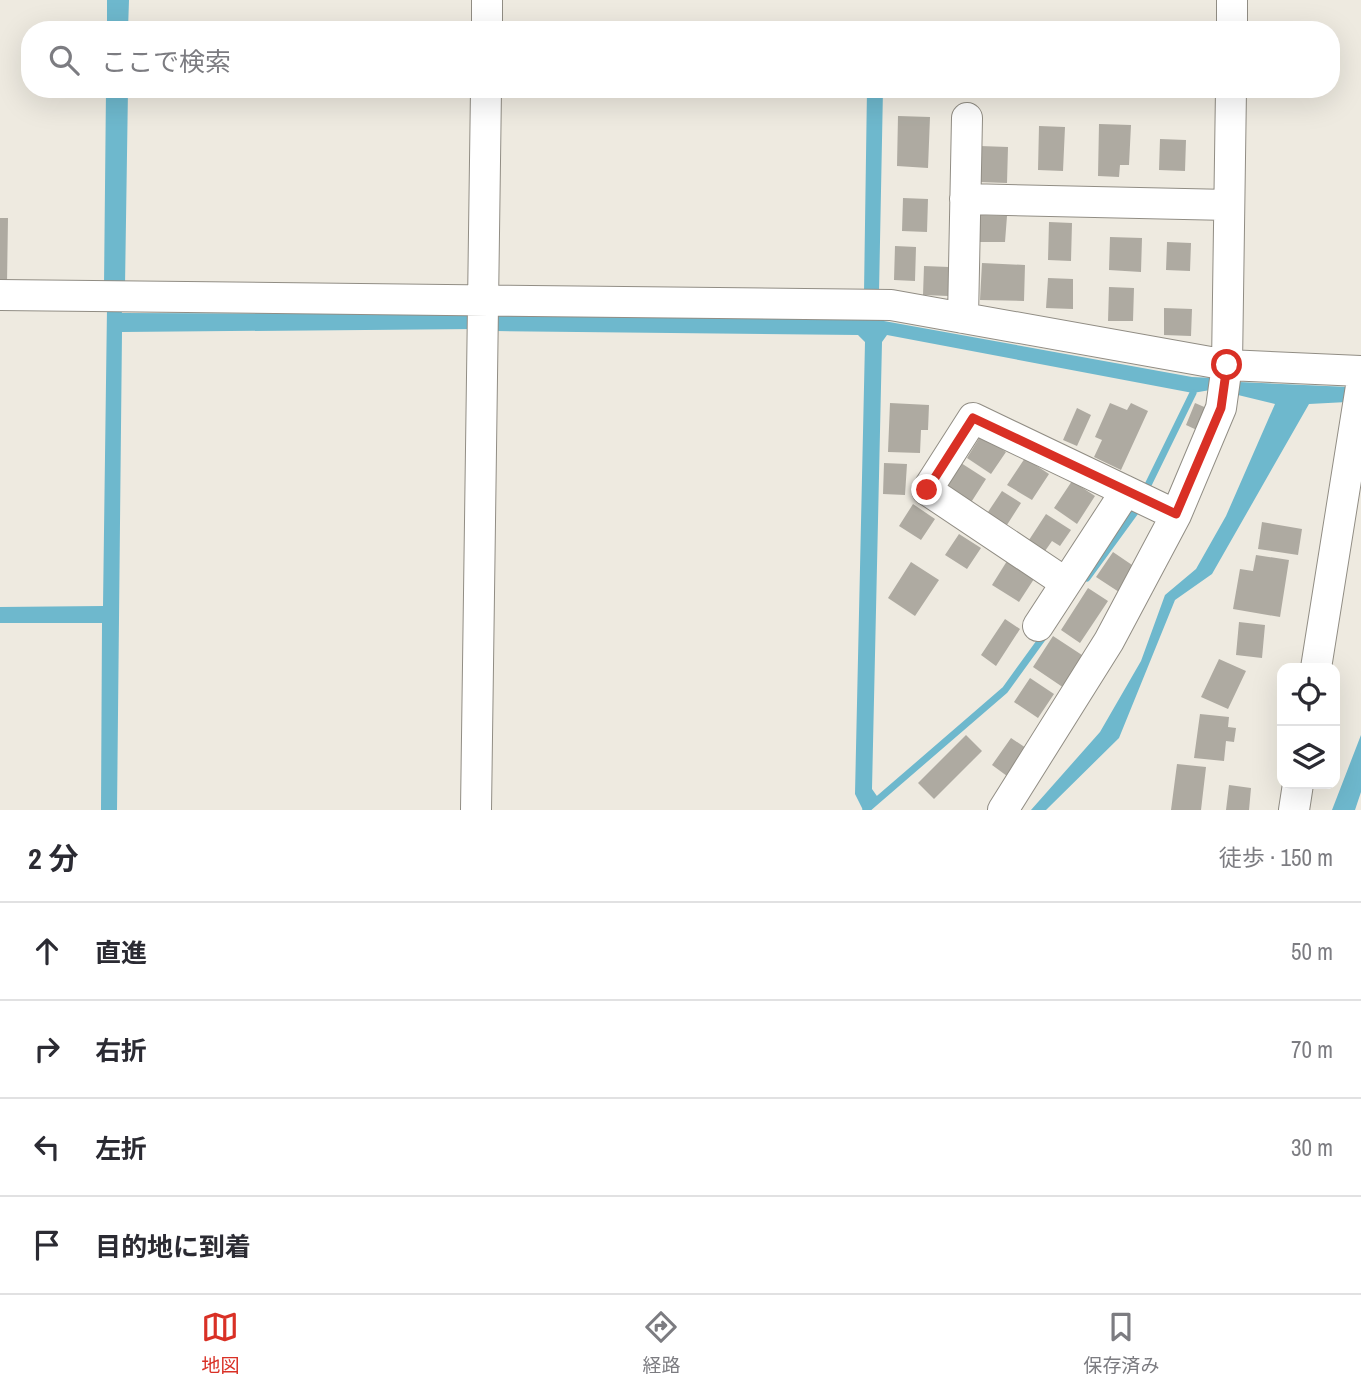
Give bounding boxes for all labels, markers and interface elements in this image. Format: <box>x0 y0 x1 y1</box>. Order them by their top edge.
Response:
search box <box>21 21 1340 98</box>
icon: search <box>45 41 83 79</box>
text: ここで検索 <box>101 44 231 79</box>
route start <box>1211 349 1242 380</box>
route end <box>911 474 942 505</box>
map controls <box>1277 663 1340 789</box>
button: locate <box>1277 663 1340 726</box>
button: layers <box>1277 726 1340 789</box>
text: 2 分 <box>28 838 79 878</box>
text: 徒歩 · 150 m <box>1219 842 1333 873</box>
icon: ahead <box>28 932 66 970</box>
text: 直進 <box>95 935 147 970</box>
text: 50 m <box>1291 936 1333 967</box>
icon: right <box>28 1030 66 1068</box>
text: 右折 <box>95 1033 147 1068</box>
text: 70 m <box>1291 1034 1333 1065</box>
icon: left <box>28 1128 66 1166</box>
text: 左折 <box>95 1131 147 1166</box>
text: 30 m <box>1291 1132 1333 1163</box>
icon: arrive <box>28 1226 66 1264</box>
text: 目的地に到着 <box>95 1229 251 1264</box>
tab: 地図 <box>201 1308 240 1378</box>
tab: 経路 <box>642 1308 681 1378</box>
tab: 保存済み <box>1083 1308 1160 1378</box>

